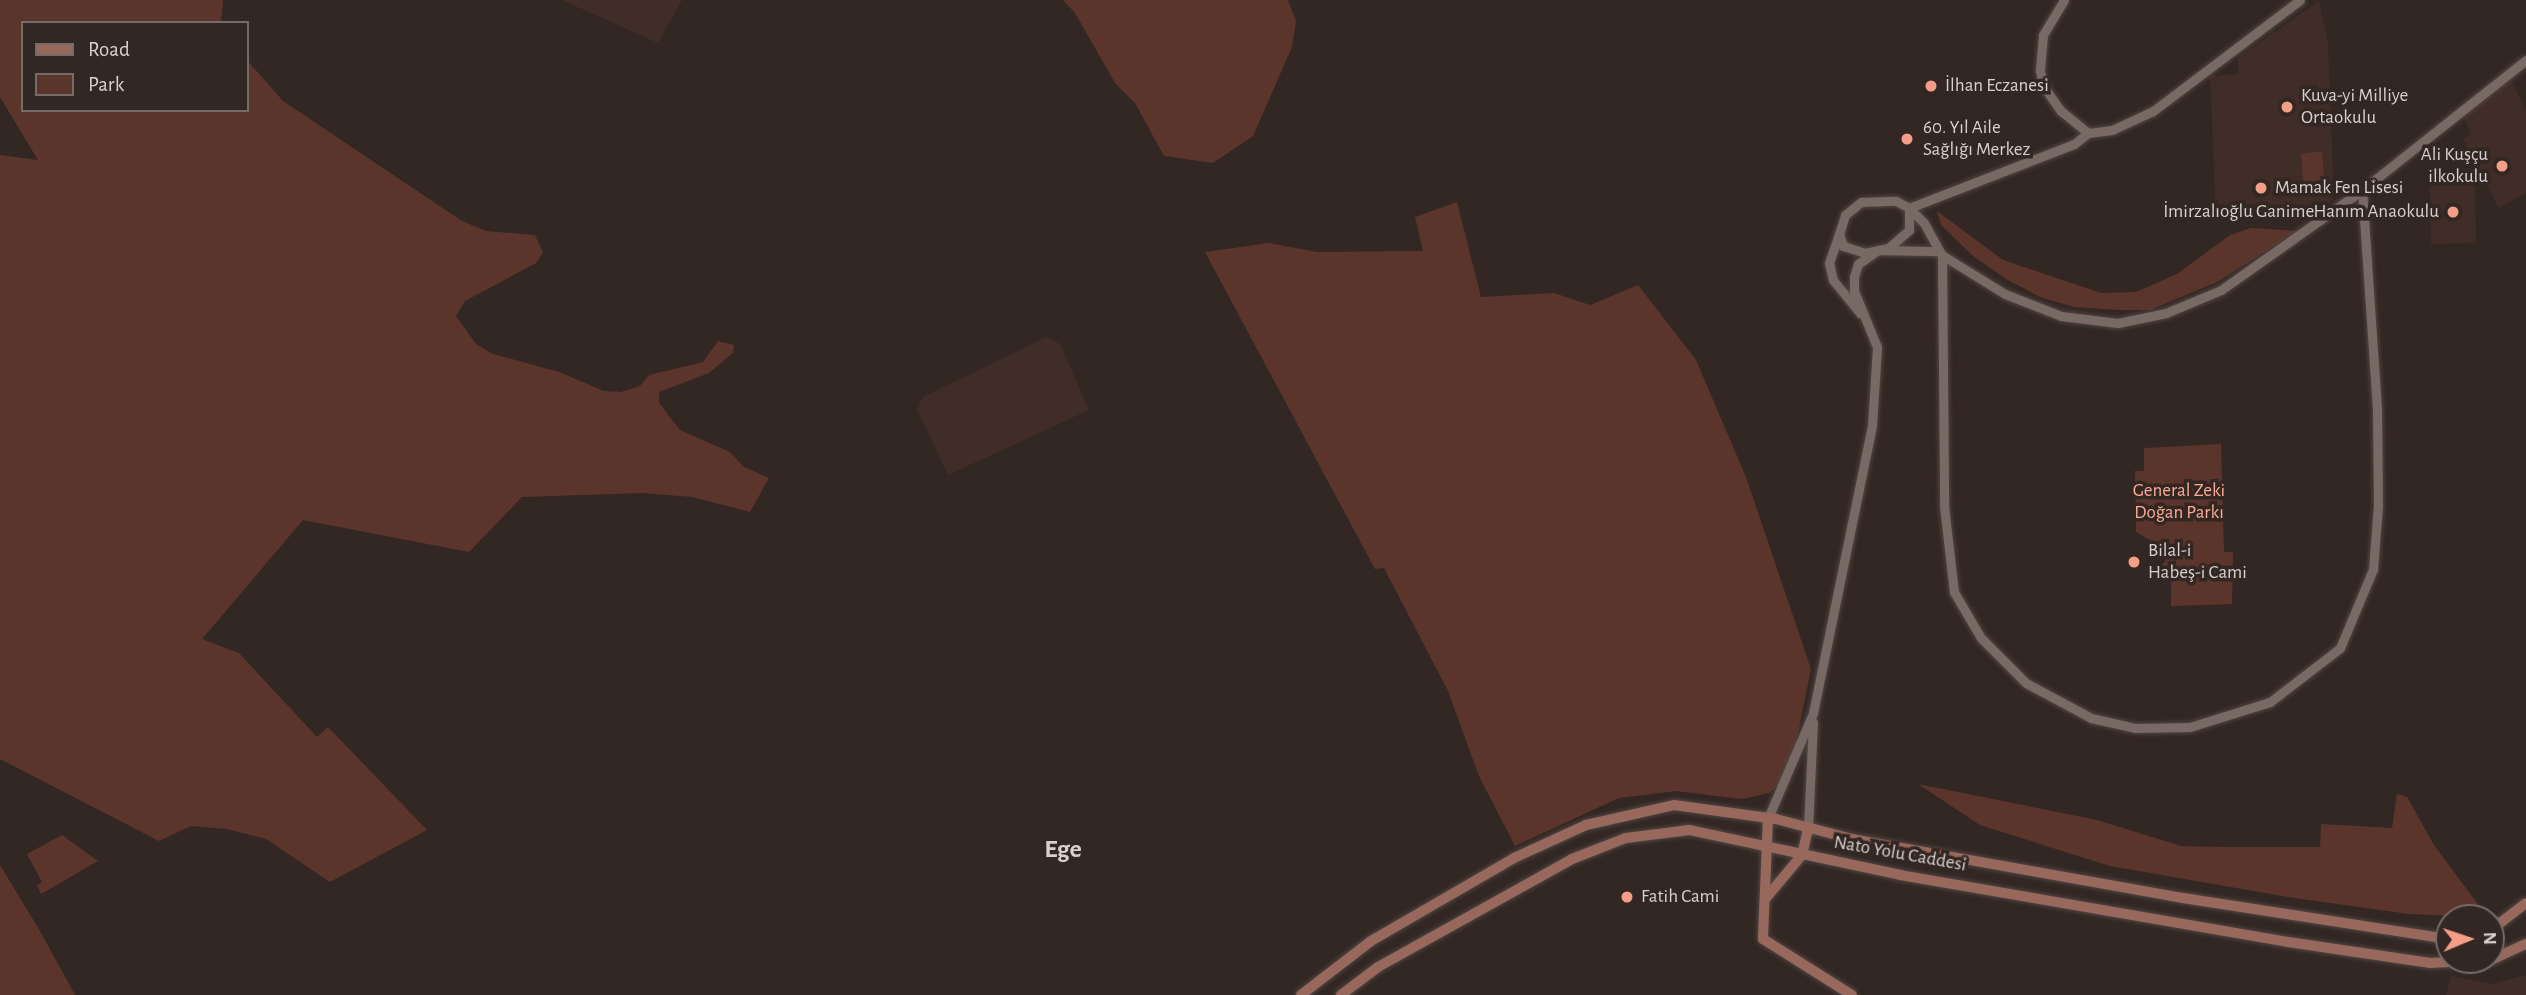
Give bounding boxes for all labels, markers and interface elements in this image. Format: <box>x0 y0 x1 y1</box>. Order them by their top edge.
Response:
legend <box>21 21 248 112</box>
text: Road <box>88 39 130 60</box>
text: Park <box>88 74 124 95</box>
place label: İlhan Eczanesi <box>1945 75 2049 97</box>
marker: İlhan Eczanesi <box>1923 78 1939 94</box>
place label: Kuva-yi Milliye Ortaokulu <box>2301 85 2408 129</box>
marker: Kuva-yi Milliye Ortaokulu <box>2279 99 2295 115</box>
place label: 60. Yıl Aile Sağlığı Merkez <box>1923 117 2030 161</box>
marker: 60. Yıl Aile Sağlığı Merkez <box>1897 129 1917 149</box>
place label: Ali Kuşçu ilkokulu <box>2421 144 2488 188</box>
marker: Ali Kuşçu ilkokulu <box>2494 158 2510 174</box>
place label: Mamak Fen Lisesi <box>2275 177 2403 199</box>
marker: Mamak Fen Lisesi <box>2253 180 2269 196</box>
place label: İmirzalıoğlu GanimeHanım Anaokulu <box>2163 201 2439 223</box>
marker: İmirzalıoğlu GanimeHanım Anaokulu <box>2445 204 2461 220</box>
park label: General Zeki Doğan Parkı <box>2133 480 2225 524</box>
place label: Bilal-i Habeş-i Cami <box>2148 540 2247 584</box>
marker: Bilal-i Habeş-i Cami <box>2126 554 2142 570</box>
street label: Nato Yolu Caddesi <box>1832 831 1968 877</box>
district label: Ege <box>1044 834 1082 866</box>
place label: Fatih Cami <box>1641 886 1719 908</box>
marker: Fatih Cami <box>1619 889 1635 905</box>
north arrow <box>2435 904 2505 974</box>
text: N <box>2480 931 2499 945</box>

